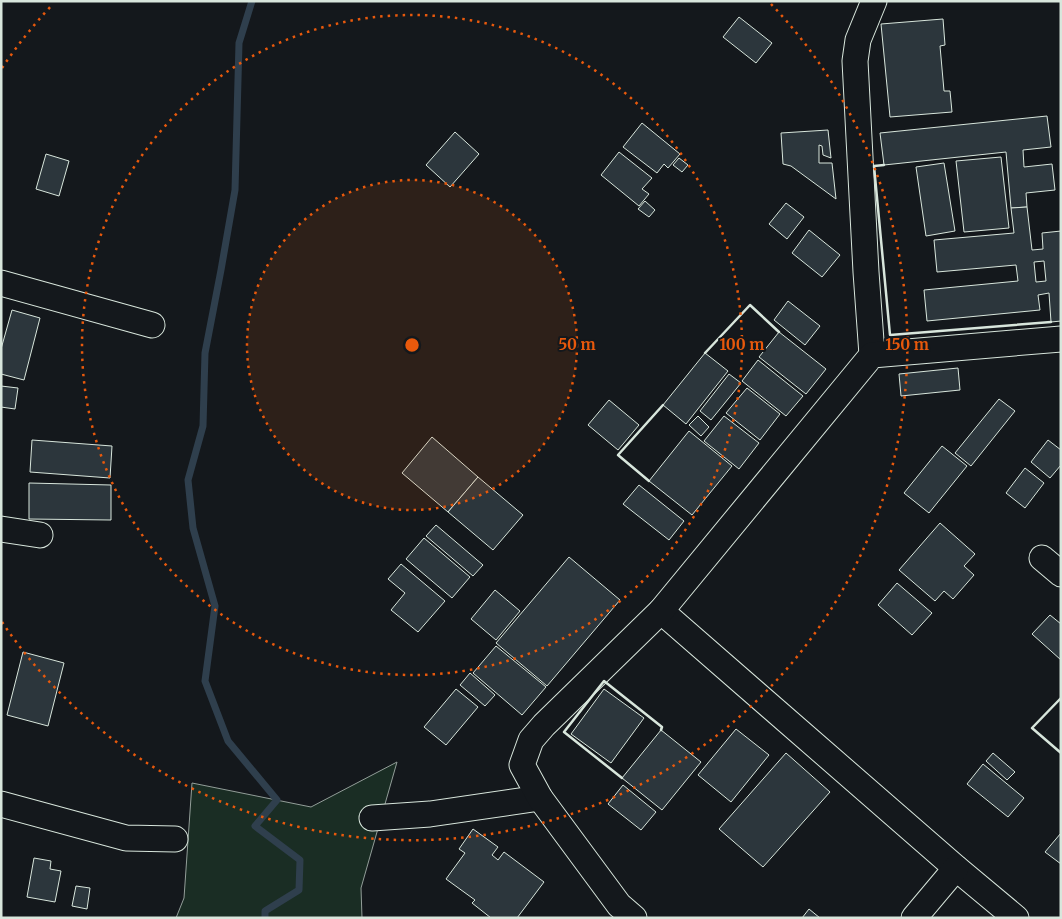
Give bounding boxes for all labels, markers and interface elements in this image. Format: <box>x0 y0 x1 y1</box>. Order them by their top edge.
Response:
text: 50 m <box>558 335 596 354</box>
text: 100 m <box>720 335 764 354</box>
text: 150 m <box>885 335 929 354</box>
centre of rings <box>403 336 421 354</box>

